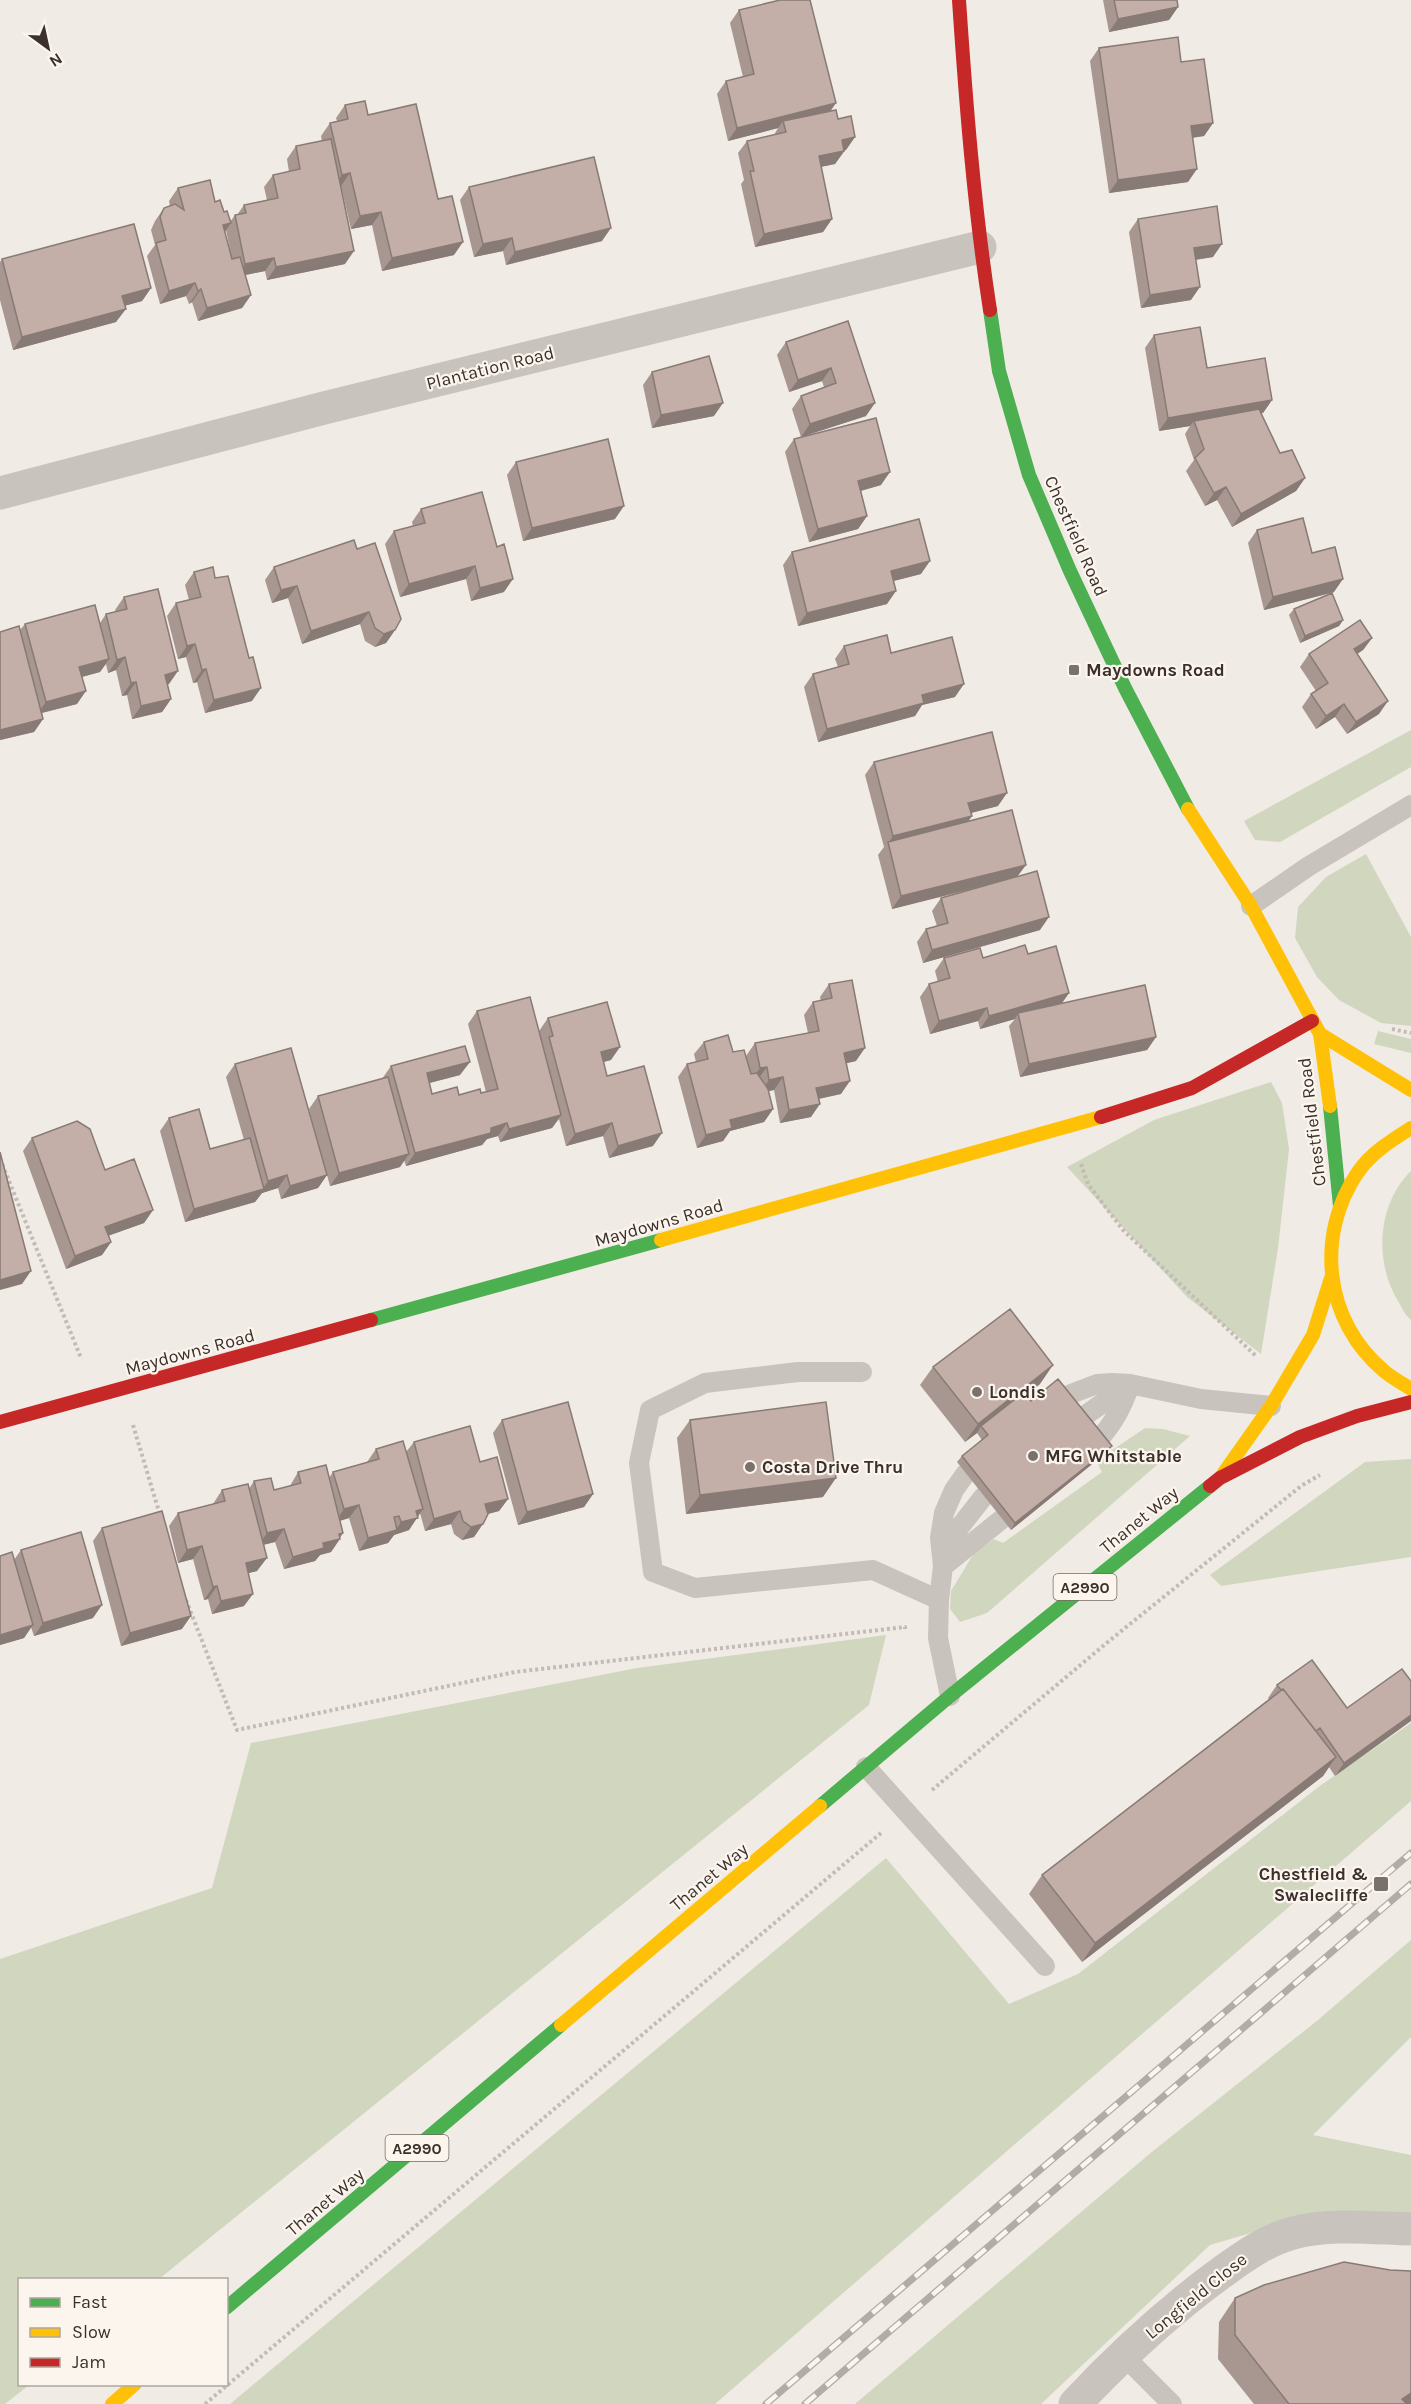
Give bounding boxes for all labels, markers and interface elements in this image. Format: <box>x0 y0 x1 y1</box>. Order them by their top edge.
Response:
north arrow <box>18 18 78 78</box>
text: N <box>46 49 66 71</box>
street label: Plantation Road <box>424 341 556 395</box>
street label: Chestfield Road <box>1040 472 1112 600</box>
place label: Maydowns Road <box>1086 659 1225 681</box>
marker: Maydowns Road <box>1067 663 1081 677</box>
street label: Chestfield Road <box>1293 1056 1331 1188</box>
street label: Maydowns Road <box>592 1194 726 1252</box>
street label: Maydowns Road <box>123 1324 257 1380</box>
place label: Londis <box>989 1381 1046 1403</box>
marker: Londis <box>970 1385 984 1399</box>
place label: MFG Whitstable <box>1045 1445 1182 1467</box>
marker: MFG Whitstable <box>1026 1449 1040 1463</box>
place label: Costa Drive Thru <box>762 1456 903 1478</box>
marker: Costa Drive Thru <box>743 1460 757 1474</box>
street label: Thanet Way <box>1095 1481 1183 1558</box>
road number: A2990 <box>1054 1574 1116 1600</box>
street label: Thanet Way <box>666 1838 753 1916</box>
place label: Chestfield & Swalecliffe <box>1259 1863 1368 1906</box>
marker: Chestfield & Swalecliffe <box>1372 1875 1390 1893</box>
road number: A2990 <box>386 2135 448 2161</box>
street label: Thanet Way <box>282 2163 369 2241</box>
street label: Longfield Close <box>1141 2248 1251 2344</box>
legend <box>18 2278 228 2386</box>
text: Fast <box>72 2291 107 2313</box>
text: Slow <box>72 2321 111 2343</box>
text: Jam <box>72 2351 106 2373</box>

